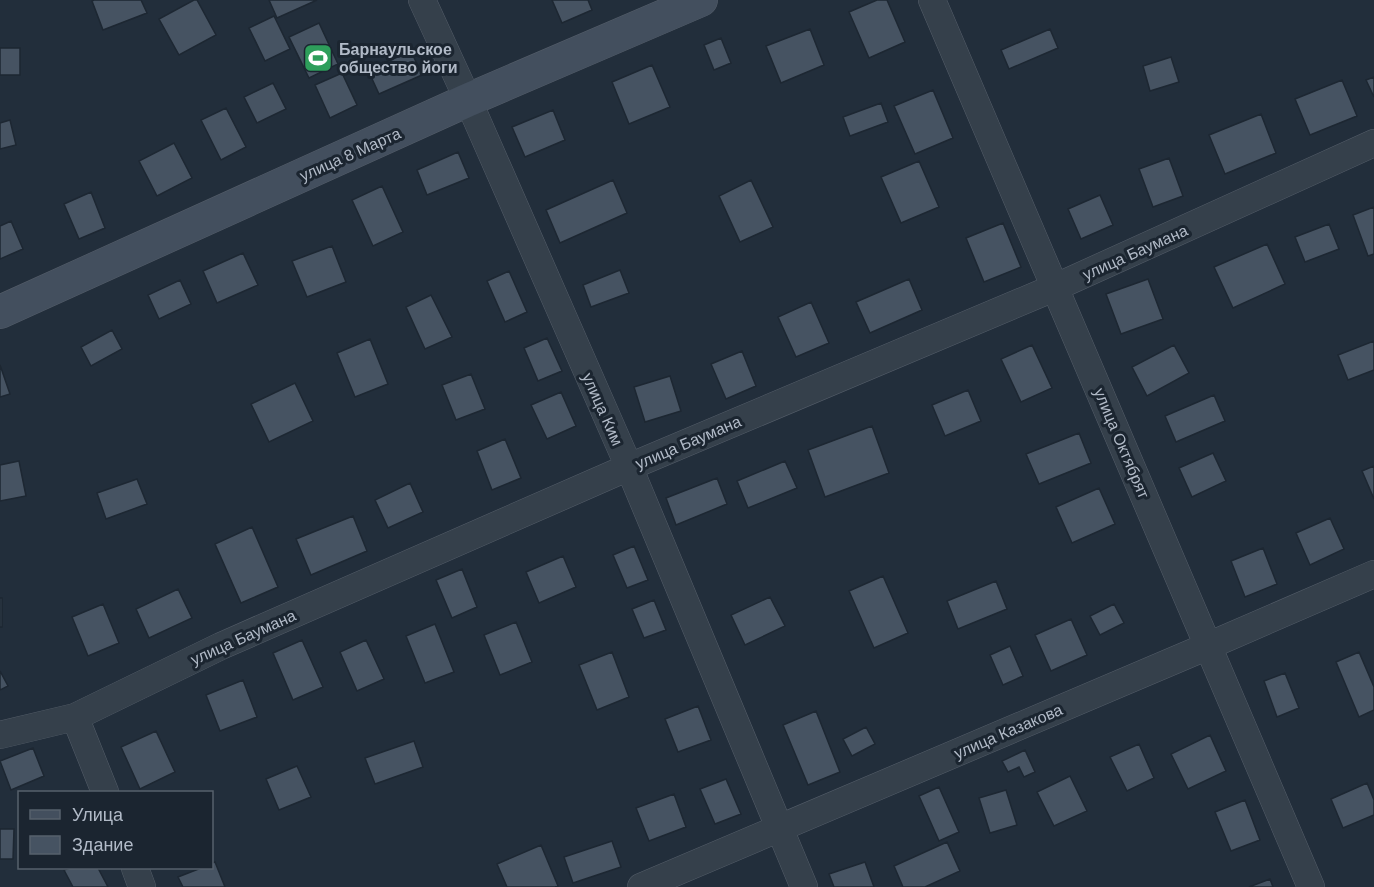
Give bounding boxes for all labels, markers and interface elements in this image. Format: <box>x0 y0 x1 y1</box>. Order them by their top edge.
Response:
place label: Барнаульское общество йоги <box>339 41 458 76</box>
sports icon: Барнаульское общество йоги <box>302 42 334 74</box>
street label: улица 8 Марта <box>297 125 403 184</box>
street label: улица Баумана <box>1080 222 1190 283</box>
street label: улица Ким <box>579 370 626 448</box>
street label: улица Октябрят <box>1091 386 1153 501</box>
street label: улица Баумана <box>633 413 744 472</box>
street label: улица Баумана <box>188 607 298 668</box>
street label: улица Казакова <box>951 701 1065 762</box>
legend <box>18 791 213 869</box>
text: Улица <box>72 805 124 825</box>
text: Здание <box>72 835 133 855</box>

